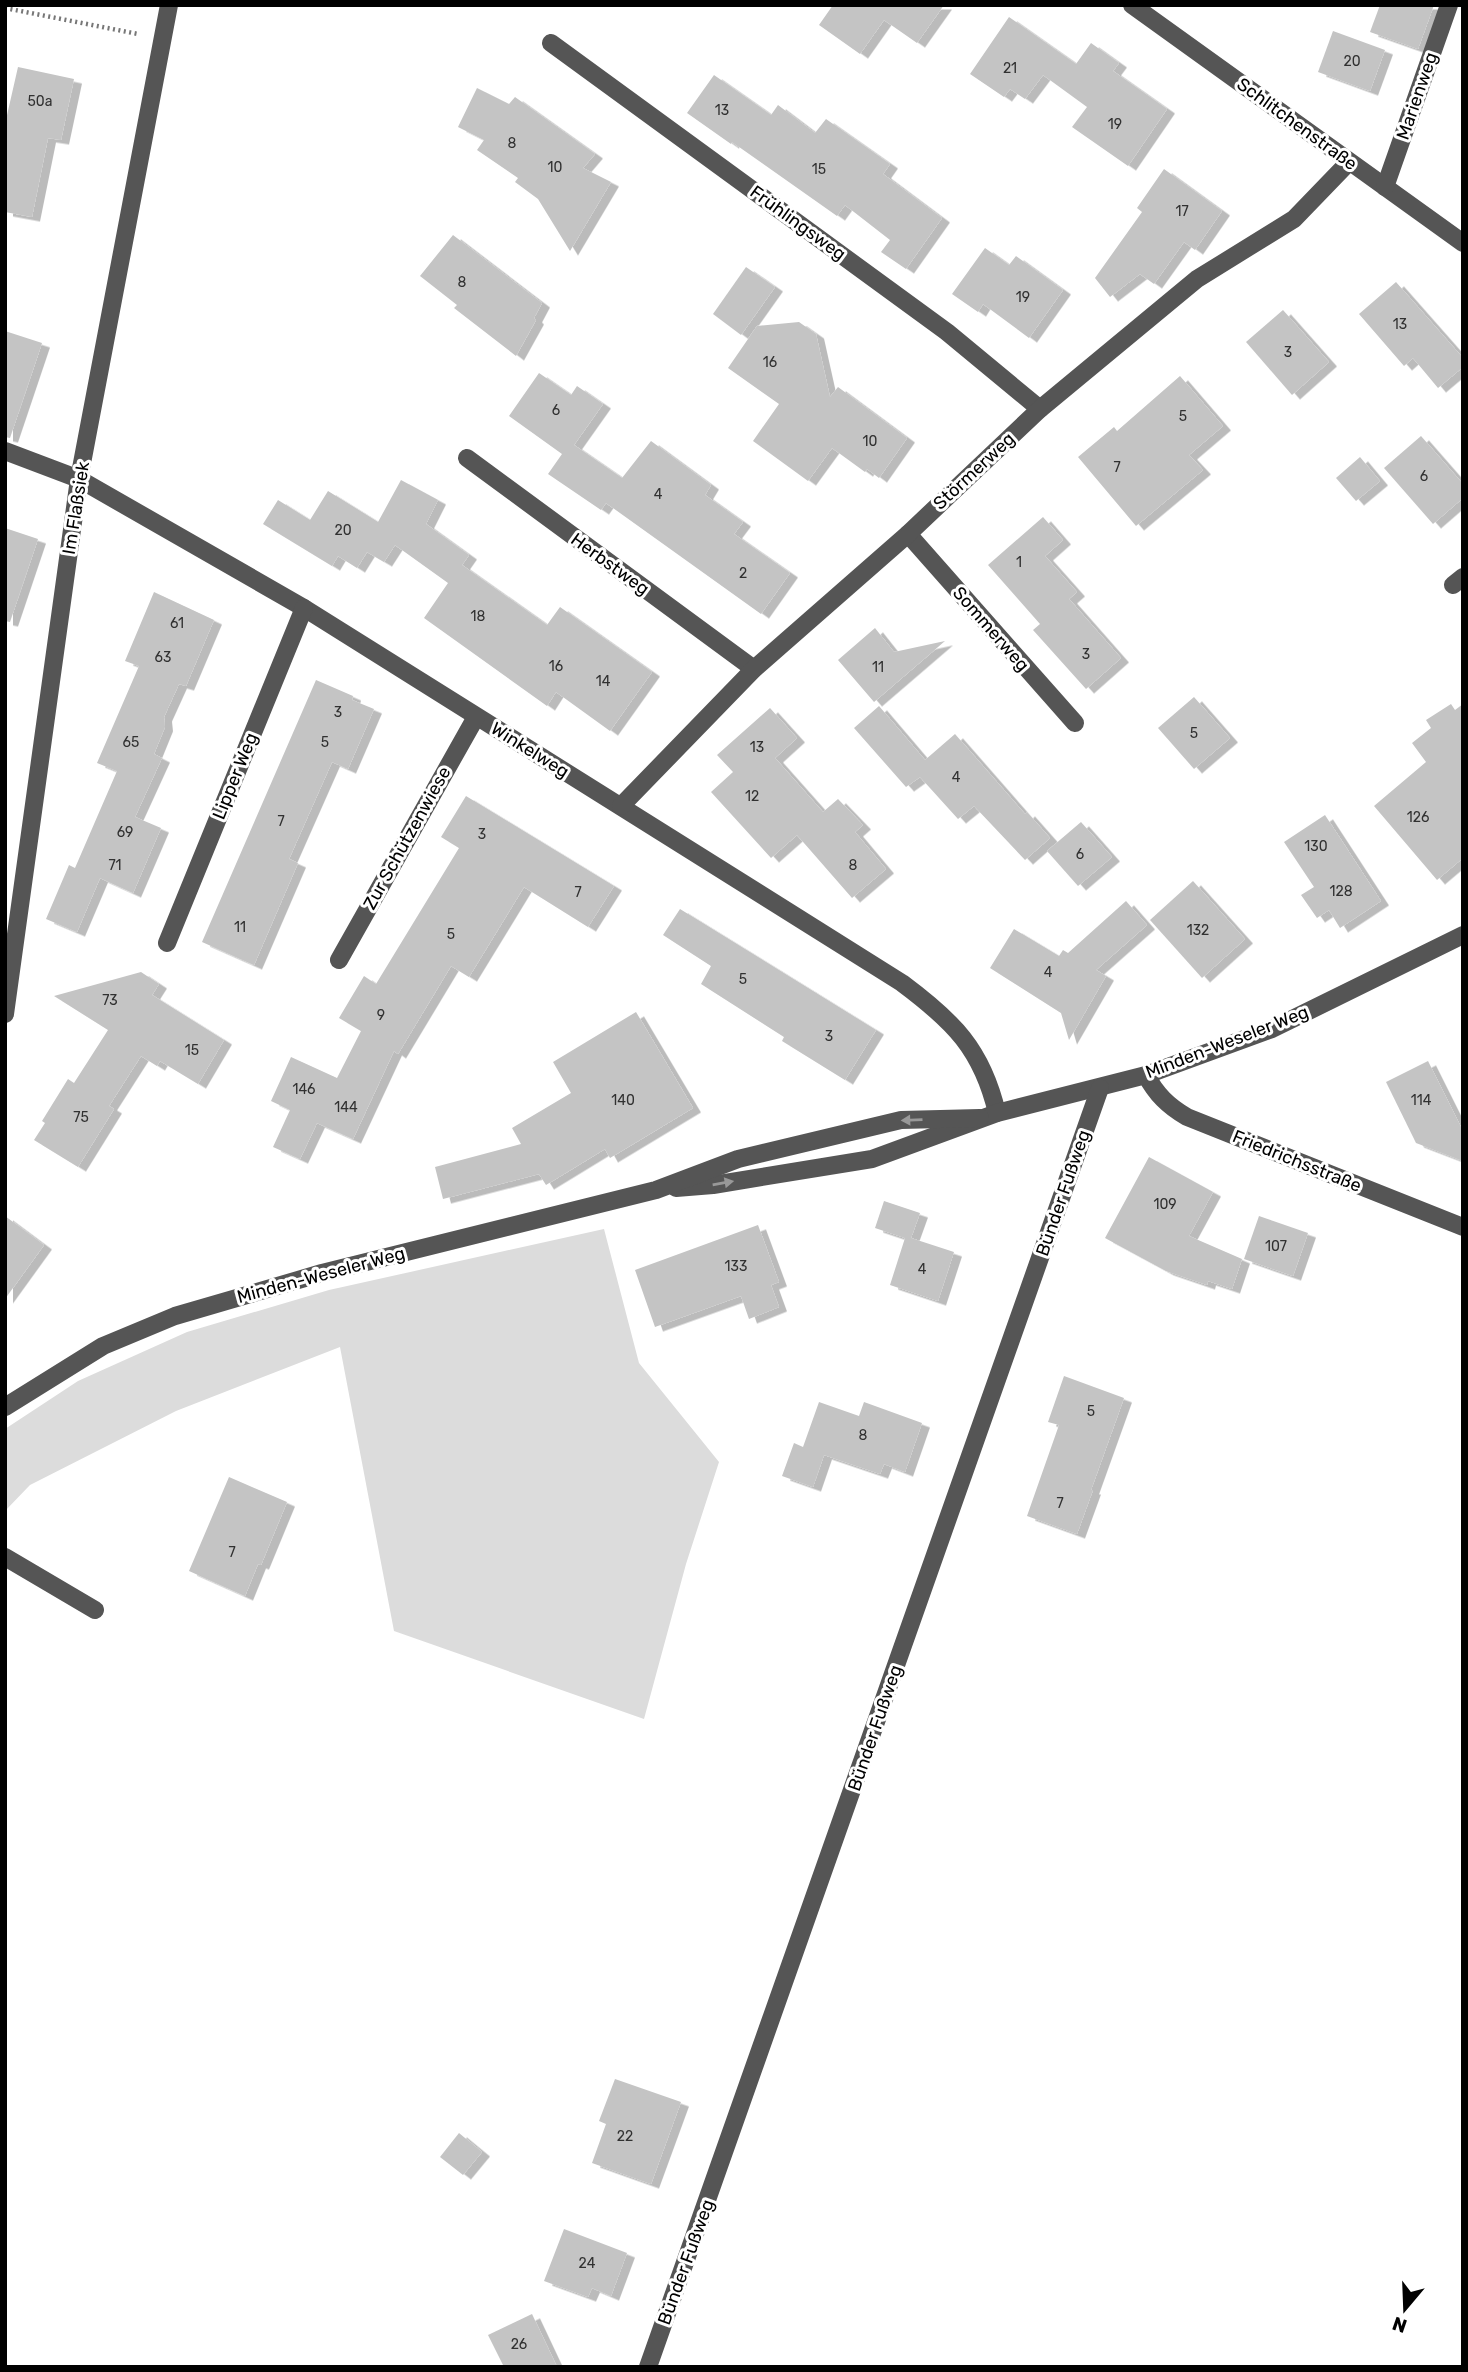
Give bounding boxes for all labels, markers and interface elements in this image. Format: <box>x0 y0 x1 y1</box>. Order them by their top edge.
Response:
street label: Marienweg <box>1392 49 1442 143</box>
house number: 20 <box>1343 53 1361 70</box>
house number: 21 <box>1003 60 1017 77</box>
street label: Schlitchenstraße <box>1233 73 1361 175</box>
house number: 50a <box>28 93 52 110</box>
house number: 13 <box>715 102 729 119</box>
house number: 19 <box>1108 116 1122 133</box>
house number: 8 <box>508 135 517 152</box>
house number: 10 <box>548 159 563 176</box>
house number: 15 <box>812 161 826 178</box>
street label: Frühlingsweg <box>746 181 850 265</box>
house number: 17 <box>1175 203 1189 220</box>
house number: 8 <box>458 274 467 291</box>
house number: 19 <box>1016 289 1030 306</box>
house number: 13 <box>1393 316 1407 333</box>
house number: 3 <box>1284 344 1292 361</box>
house number: 16 <box>763 354 777 371</box>
house number: 6 <box>552 402 560 419</box>
house number: 5 <box>1179 408 1187 425</box>
street label: Störmerweg <box>929 428 1019 514</box>
house number: 10 <box>863 433 878 450</box>
street label: Im Flaßsiek <box>58 459 94 556</box>
house number: 7 <box>1113 459 1121 476</box>
house number: 6 <box>1420 468 1428 485</box>
house number: 4 <box>654 486 663 503</box>
house number: 20 <box>334 522 352 539</box>
street label: Herbstweg <box>566 528 654 600</box>
house number: 1 <box>1016 554 1022 571</box>
house number: 2 <box>739 565 747 582</box>
street label: Sommerweg <box>948 582 1034 676</box>
house number: 18 <box>471 608 486 625</box>
house number: 61 <box>170 615 184 632</box>
house number: 3 <box>1082 646 1090 663</box>
house number: 63 <box>155 649 171 666</box>
house number: 16 <box>549 658 563 675</box>
house number: 11 <box>872 659 884 676</box>
house number: 14 <box>596 673 611 690</box>
house number: 3 <box>334 704 342 721</box>
street label: Winkelweg <box>487 717 573 783</box>
house number: 5 <box>1190 725 1198 742</box>
street label: Lipper Weg <box>208 729 262 823</box>
house number: 65 <box>123 734 139 751</box>
house number: 5 <box>321 734 329 751</box>
house number: 13 <box>750 739 764 756</box>
street label: Zur Schützenwiese <box>359 763 455 913</box>
house number: 4 <box>952 769 961 786</box>
house number: 12 <box>745 788 759 805</box>
house number: 126 <box>1407 809 1429 826</box>
house number: 7 <box>277 813 285 830</box>
house number: 69 <box>117 824 133 841</box>
house number: 3 <box>478 826 486 843</box>
house number: 130 <box>1304 838 1328 855</box>
house number: 6 <box>1076 846 1084 863</box>
house number: 71 <box>108 857 122 874</box>
house number: 8 <box>849 857 858 874</box>
house number: 128 <box>1329 883 1353 900</box>
house number: 7 <box>574 884 582 901</box>
house number: 11 <box>234 919 246 936</box>
house number: 132 <box>1187 922 1209 939</box>
house number: 5 <box>447 926 455 943</box>
house number: 4 <box>1044 964 1053 981</box>
house number: 5 <box>739 971 747 988</box>
house number: 73 <box>102 992 118 1009</box>
street label: Minden-Weseler Weg <box>1142 1001 1312 1083</box>
house number: 9 <box>377 1007 385 1024</box>
house number: 3 <box>825 1028 833 1045</box>
house number: 15 <box>185 1042 199 1059</box>
house number: 146 <box>292 1081 316 1098</box>
house number: 140 <box>611 1092 635 1109</box>
house number: 114 <box>1411 1092 1432 1109</box>
house number: 144 <box>334 1099 358 1116</box>
house number: 75 <box>73 1109 89 1126</box>
one-way arrow <box>901 1115 923 1126</box>
street label: Friedrichsstraße <box>1229 1125 1365 1197</box>
street label: Bünder Fußweg <box>1031 1127 1095 1259</box>
one-way arrow <box>712 1177 734 1188</box>
house number: 109 <box>1153 1196 1177 1213</box>
house number: 107 <box>1265 1238 1287 1255</box>
street label: Minden-Weseler Weg <box>235 1242 407 1308</box>
house number: 133 <box>725 1258 747 1275</box>
house number: 4 <box>918 1261 927 1278</box>
house number: 5 <box>1087 1403 1095 1420</box>
house number: 8 <box>859 1427 868 1444</box>
house number: 7 <box>1056 1495 1064 1512</box>
house number: 7 <box>228 1544 236 1561</box>
street label: Bünder Fußweg <box>843 1662 907 1794</box>
house number: 22 <box>617 2128 633 2145</box>
street label: Bünder Fußweg <box>653 2196 719 2328</box>
house number: 24 <box>579 2255 596 2272</box>
north arrow <box>1370 2274 1440 2344</box>
text: N <box>1389 2312 1410 2338</box>
house number: 26 <box>511 2336 527 2353</box>

